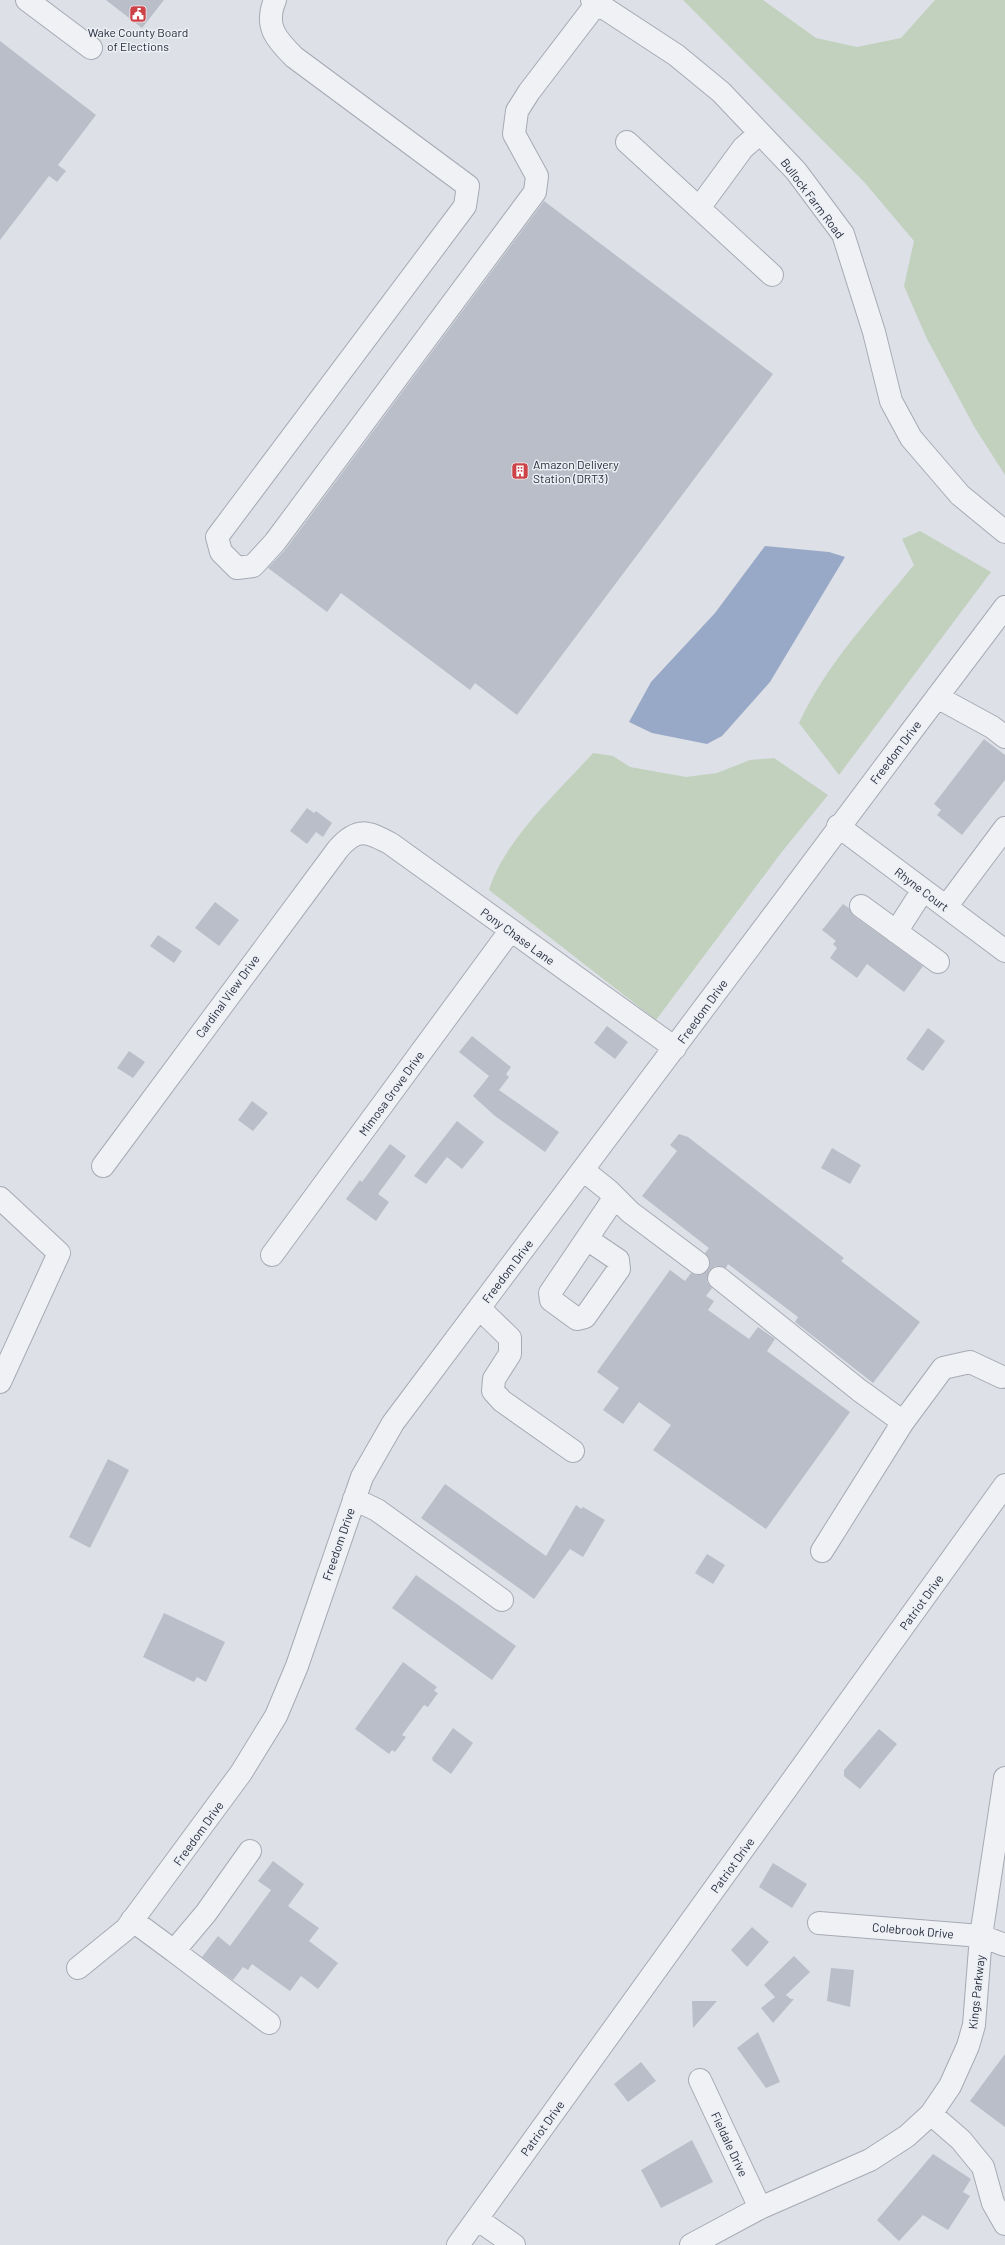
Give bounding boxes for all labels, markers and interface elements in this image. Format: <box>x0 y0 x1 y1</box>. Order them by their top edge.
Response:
public building icon: Wake County Board of Elections <box>128 4 148 24</box>
place label: Wake County Board of Elections <box>88 25 188 53</box>
street label: Bullock Farm Road <box>778 155 848 241</box>
place label: Amazon Delivery Station (DRT3) <box>533 457 619 485</box>
building icon: Amazon Delivery Station (DRT3) <box>510 461 530 481</box>
street label: Freedom Drive <box>867 717 923 787</box>
street label: Rhyne Court <box>892 864 952 914</box>
street label: Pony Chase Lane <box>478 905 558 967</box>
street label: Cardinal View Drive <box>192 952 262 1040</box>
street label: Freedom Drive <box>674 976 730 1046</box>
street label: Mimosa Grove Drive <box>356 1048 426 1138</box>
street label: Freedom Drive <box>479 1236 535 1306</box>
street label: Freedom Drive <box>319 1506 357 1582</box>
street label: Patriot Drive <box>896 1572 946 1632</box>
street label: Freedom Drive <box>170 1798 226 1868</box>
street label: Patriot Drive <box>707 1835 757 1895</box>
street label: Colebrook Drive <box>872 1919 954 1941</box>
street label: Kings Parkway <box>965 1953 987 2030</box>
street label: Patriot Drive <box>517 2098 567 2158</box>
street label: Fieldale Drive <box>709 2109 751 2179</box>

